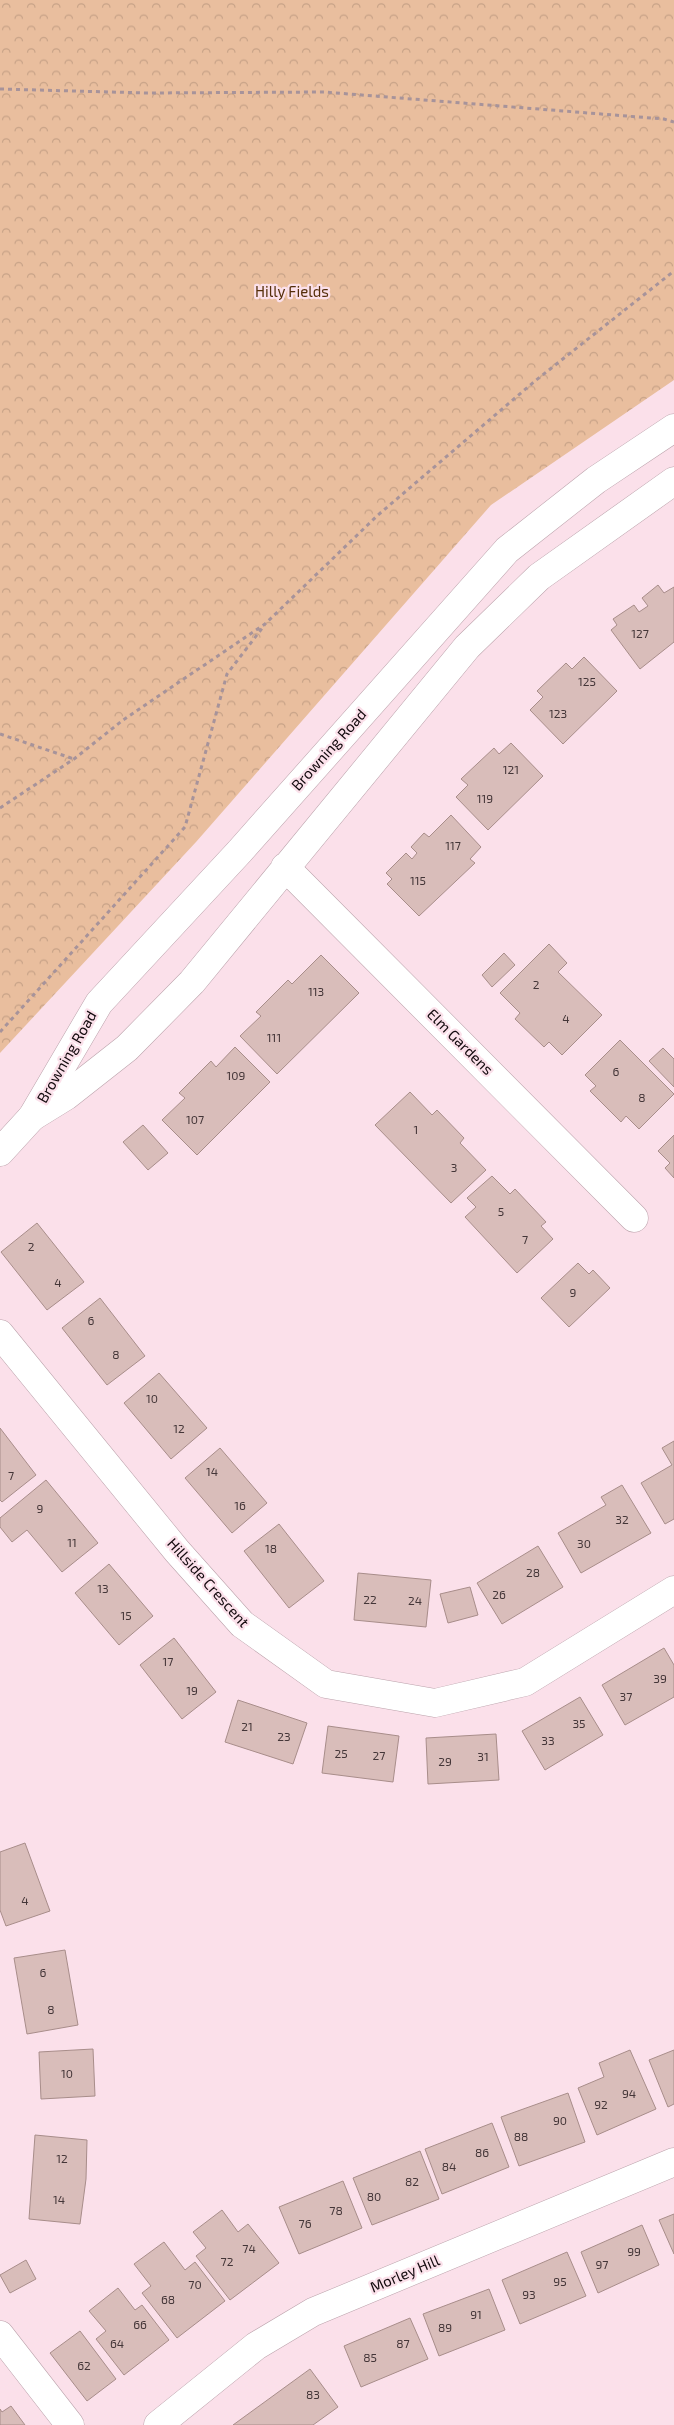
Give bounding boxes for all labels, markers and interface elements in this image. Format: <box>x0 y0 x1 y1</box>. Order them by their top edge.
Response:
park label: Hilly Fields <box>255 282 329 300</box>
house number: 127 <box>631 626 649 640</box>
house number: 125 <box>578 674 596 688</box>
street label: Browning Road <box>287 705 370 794</box>
house number: 123 <box>549 706 567 720</box>
house number: 121 <box>503 762 519 776</box>
house number: 119 <box>477 791 493 805</box>
house number: 117 <box>445 838 461 852</box>
house number: 115 <box>410 873 426 887</box>
house number: 2 <box>533 977 540 991</box>
house number: 113 <box>308 984 324 998</box>
street label: Elm Gardens <box>424 1005 497 1078</box>
street label: Browning Road <box>32 1007 100 1106</box>
house number: 4 <box>562 1011 570 1025</box>
house number: 111 <box>267 1030 281 1044</box>
house number: 6 <box>613 1064 620 1078</box>
house number: 109 <box>227 1068 246 1082</box>
house number: 8 <box>638 1090 646 1104</box>
house number: 107 <box>186 1112 204 1126</box>
house number: 1 <box>414 1122 418 1136</box>
house number: 3 <box>451 1160 457 1174</box>
house number: 5 <box>498 1204 504 1218</box>
house number: 7 <box>522 1232 528 1246</box>
house number: 2 <box>28 1239 35 1253</box>
house number: 4 <box>54 1275 62 1289</box>
house number: 9 <box>570 1285 577 1299</box>
house number: 6 <box>88 1313 95 1327</box>
house number: 8 <box>112 1347 120 1361</box>
house number: 10 <box>146 1391 158 1405</box>
house number: 12 <box>173 1421 185 1435</box>
house number: 14 <box>206 1464 218 1478</box>
house number: 7 <box>8 1468 14 1482</box>
house number: 16 <box>234 1498 246 1512</box>
house number: 9 <box>37 1501 44 1515</box>
house number: 32 <box>615 1512 629 1526</box>
street label: Hillside Crescent <box>164 1534 254 1631</box>
house number: 11 <box>67 1535 77 1549</box>
house number: 30 <box>577 1536 591 1550</box>
house number: 18 <box>265 1541 277 1555</box>
house number: 28 <box>526 1565 540 1579</box>
house number: 13 <box>97 1581 109 1595</box>
house number: 26 <box>492 1587 506 1601</box>
house number: 22 <box>363 1592 377 1606</box>
house number: 24 <box>408 1593 422 1607</box>
house number: 15 <box>120 1608 132 1622</box>
house number: 17 <box>163 1654 173 1668</box>
house number: 39 <box>653 1671 667 1685</box>
house number: 19 <box>186 1683 198 1697</box>
house number: 37 <box>620 1689 632 1703</box>
house number: 35 <box>572 1716 586 1730</box>
house number: 21 <box>241 1719 253 1733</box>
house number: 23 <box>277 1729 291 1743</box>
house number: 33 <box>541 1733 555 1747</box>
house number: 25 <box>334 1746 348 1760</box>
house number: 27 <box>373 1748 385 1762</box>
house number: 31 <box>477 1749 489 1763</box>
house number: 29 <box>438 1754 452 1768</box>
house number: 4 <box>21 1893 29 1907</box>
house number: 6 <box>40 1965 47 1979</box>
house number: 8 <box>47 2002 55 2016</box>
house number: 10 <box>61 2066 73 2080</box>
house number: 94 <box>622 2086 636 2100</box>
house number: 92 <box>594 2097 608 2111</box>
house number: 90 <box>553 2113 567 2127</box>
house number: 88 <box>514 2129 528 2143</box>
house number: 86 <box>475 2145 489 2159</box>
house number: 12 <box>56 2151 68 2165</box>
house number: 84 <box>442 2159 456 2173</box>
house number: 82 <box>405 2174 419 2188</box>
house number: 80 <box>367 2189 381 2203</box>
house number: 14 <box>53 2192 65 2206</box>
house number: 78 <box>329 2203 343 2217</box>
house number: 76 <box>298 2216 312 2230</box>
house number: 74 <box>242 2241 256 2255</box>
house number: 99 <box>627 2244 641 2258</box>
street label: Morley Hill <box>367 2250 443 2296</box>
house number: 72 <box>221 2254 234 2268</box>
house number: 97 <box>595 2257 609 2271</box>
house number: 95 <box>553 2274 567 2288</box>
house number: 70 <box>188 2277 202 2291</box>
house number: 93 <box>522 2287 536 2301</box>
house number: 68 <box>161 2292 175 2306</box>
house number: 91 <box>470 2307 482 2321</box>
house number: 66 <box>133 2317 147 2331</box>
house number: 89 <box>438 2320 452 2334</box>
house number: 64 <box>110 2336 124 2350</box>
house number: 87 <box>396 2336 410 2350</box>
house number: 85 <box>363 2350 377 2364</box>
house number: 62 <box>77 2358 91 2372</box>
house number: 83 <box>306 2387 320 2401</box>

